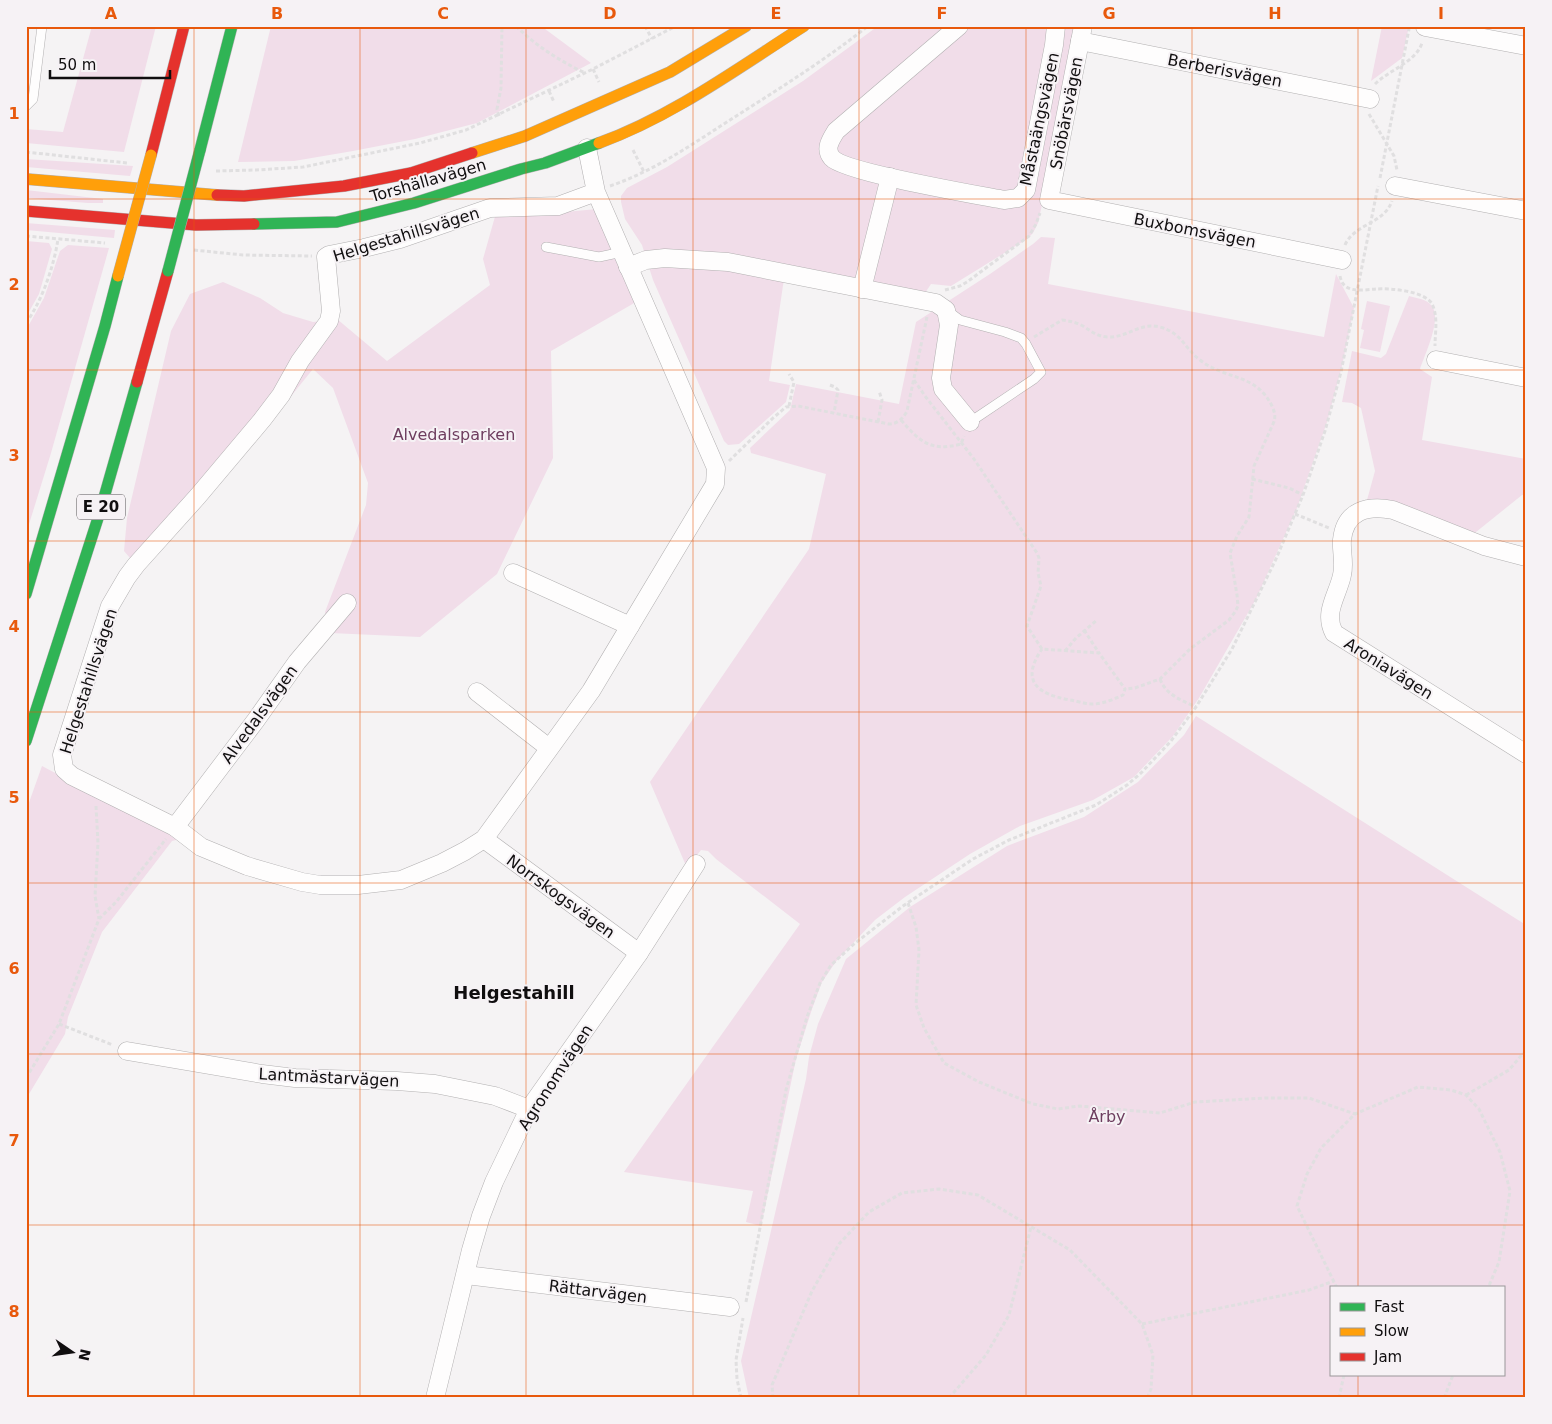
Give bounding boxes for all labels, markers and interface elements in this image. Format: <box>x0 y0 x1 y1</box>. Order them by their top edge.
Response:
text: A <box>105 4 118 23</box>
text: B <box>271 4 283 23</box>
text: C <box>437 4 449 23</box>
text: D <box>603 4 617 23</box>
text: E <box>771 4 781 23</box>
text: F <box>937 4 947 23</box>
text: G <box>1102 4 1116 23</box>
text: H <box>1268 4 1282 23</box>
text: I <box>1438 4 1444 23</box>
scale bar <box>50 48 170 80</box>
street label: Berberisvägen <box>1166 50 1284 91</box>
street label: Måstaängsvägen <box>1016 51 1063 188</box>
street label: Snöbärsvägen <box>1046 55 1087 171</box>
text: 50 m <box>58 56 96 74</box>
text: 1 <box>8 104 20 123</box>
street label: Torshällavägen <box>367 155 488 206</box>
street label: Helgestahillsvägen <box>331 203 482 266</box>
street label: Buxbomsvägen <box>1132 209 1258 252</box>
text: 2 <box>8 275 20 294</box>
park label: Alvedalsparken <box>393 425 515 444</box>
text: 3 <box>8 446 20 465</box>
road number: E 20 <box>77 494 125 520</box>
street label: Helgestahillsvägen <box>56 606 121 756</box>
text: 4 <box>8 617 20 636</box>
street label: Aroniavägen <box>1341 634 1436 703</box>
street label: Alvedalsvägen <box>217 661 301 767</box>
text: 5 <box>8 788 20 807</box>
street label: Norrskogsvägen <box>503 851 619 942</box>
text: 6 <box>8 959 20 978</box>
district label: Helgestahill <box>453 982 575 1003</box>
street label: Agronomvägen <box>514 1021 597 1134</box>
street label: Lantmästarvägen <box>258 1064 400 1091</box>
park label: Årby <box>1088 1107 1126 1126</box>
text: 7 <box>8 1131 20 1150</box>
street label: Rättarvägen <box>548 1276 648 1307</box>
legend <box>1330 1286 1504 1376</box>
text: Fast <box>1374 1298 1404 1316</box>
text: 8 <box>8 1302 20 1321</box>
text: Slow <box>1374 1322 1409 1340</box>
north arrow <box>48 1326 98 1376</box>
text: N <box>76 1347 94 1362</box>
text: Jam <box>1373 1348 1402 1366</box>

